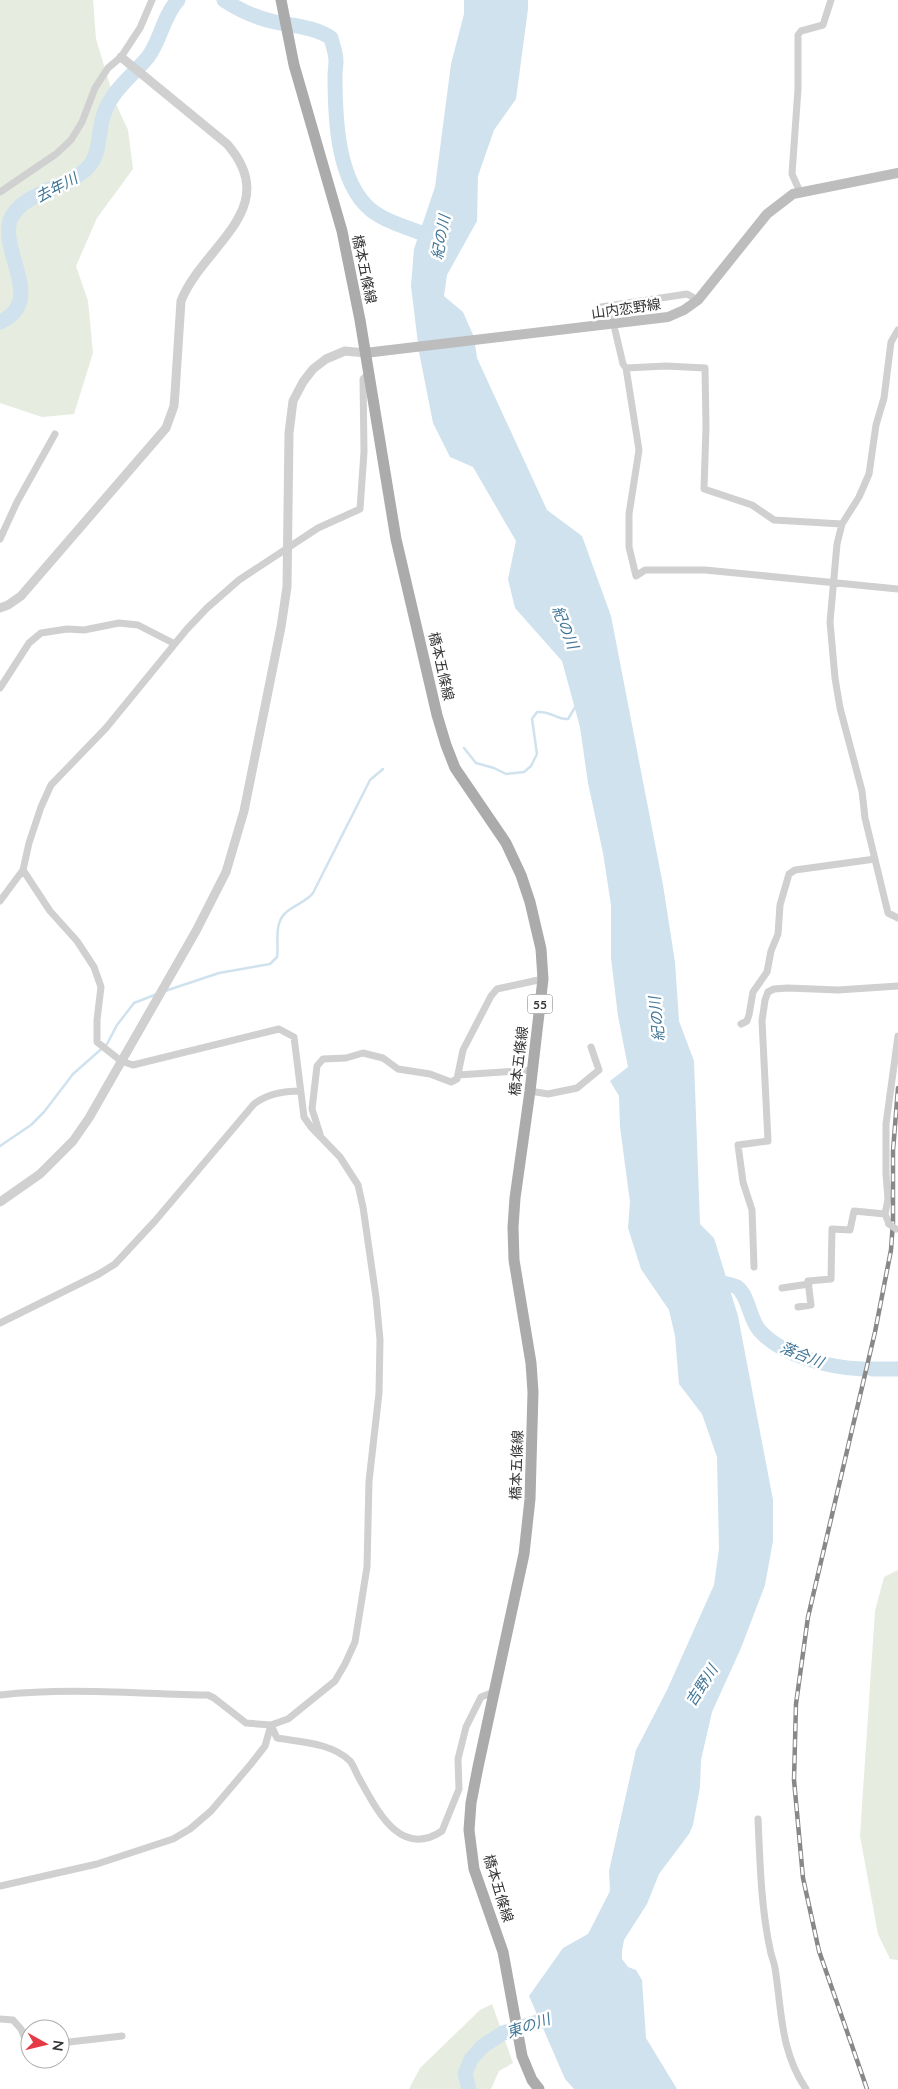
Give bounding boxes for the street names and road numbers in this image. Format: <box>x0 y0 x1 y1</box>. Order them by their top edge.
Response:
street label: 橋本五條線 <box>349 233 381 305</box>
street label: 山内恋野線 <box>590 295 662 321</box>
street label: 橋本五條線 <box>426 630 458 702</box>
road number: 55 <box>528 994 552 1014</box>
street label: 橋本五條線 <box>505 1025 531 1097</box>
street label: 橋本五條線 <box>506 1430 526 1500</box>
street label: 橋本五條線 <box>481 1852 517 1924</box>

